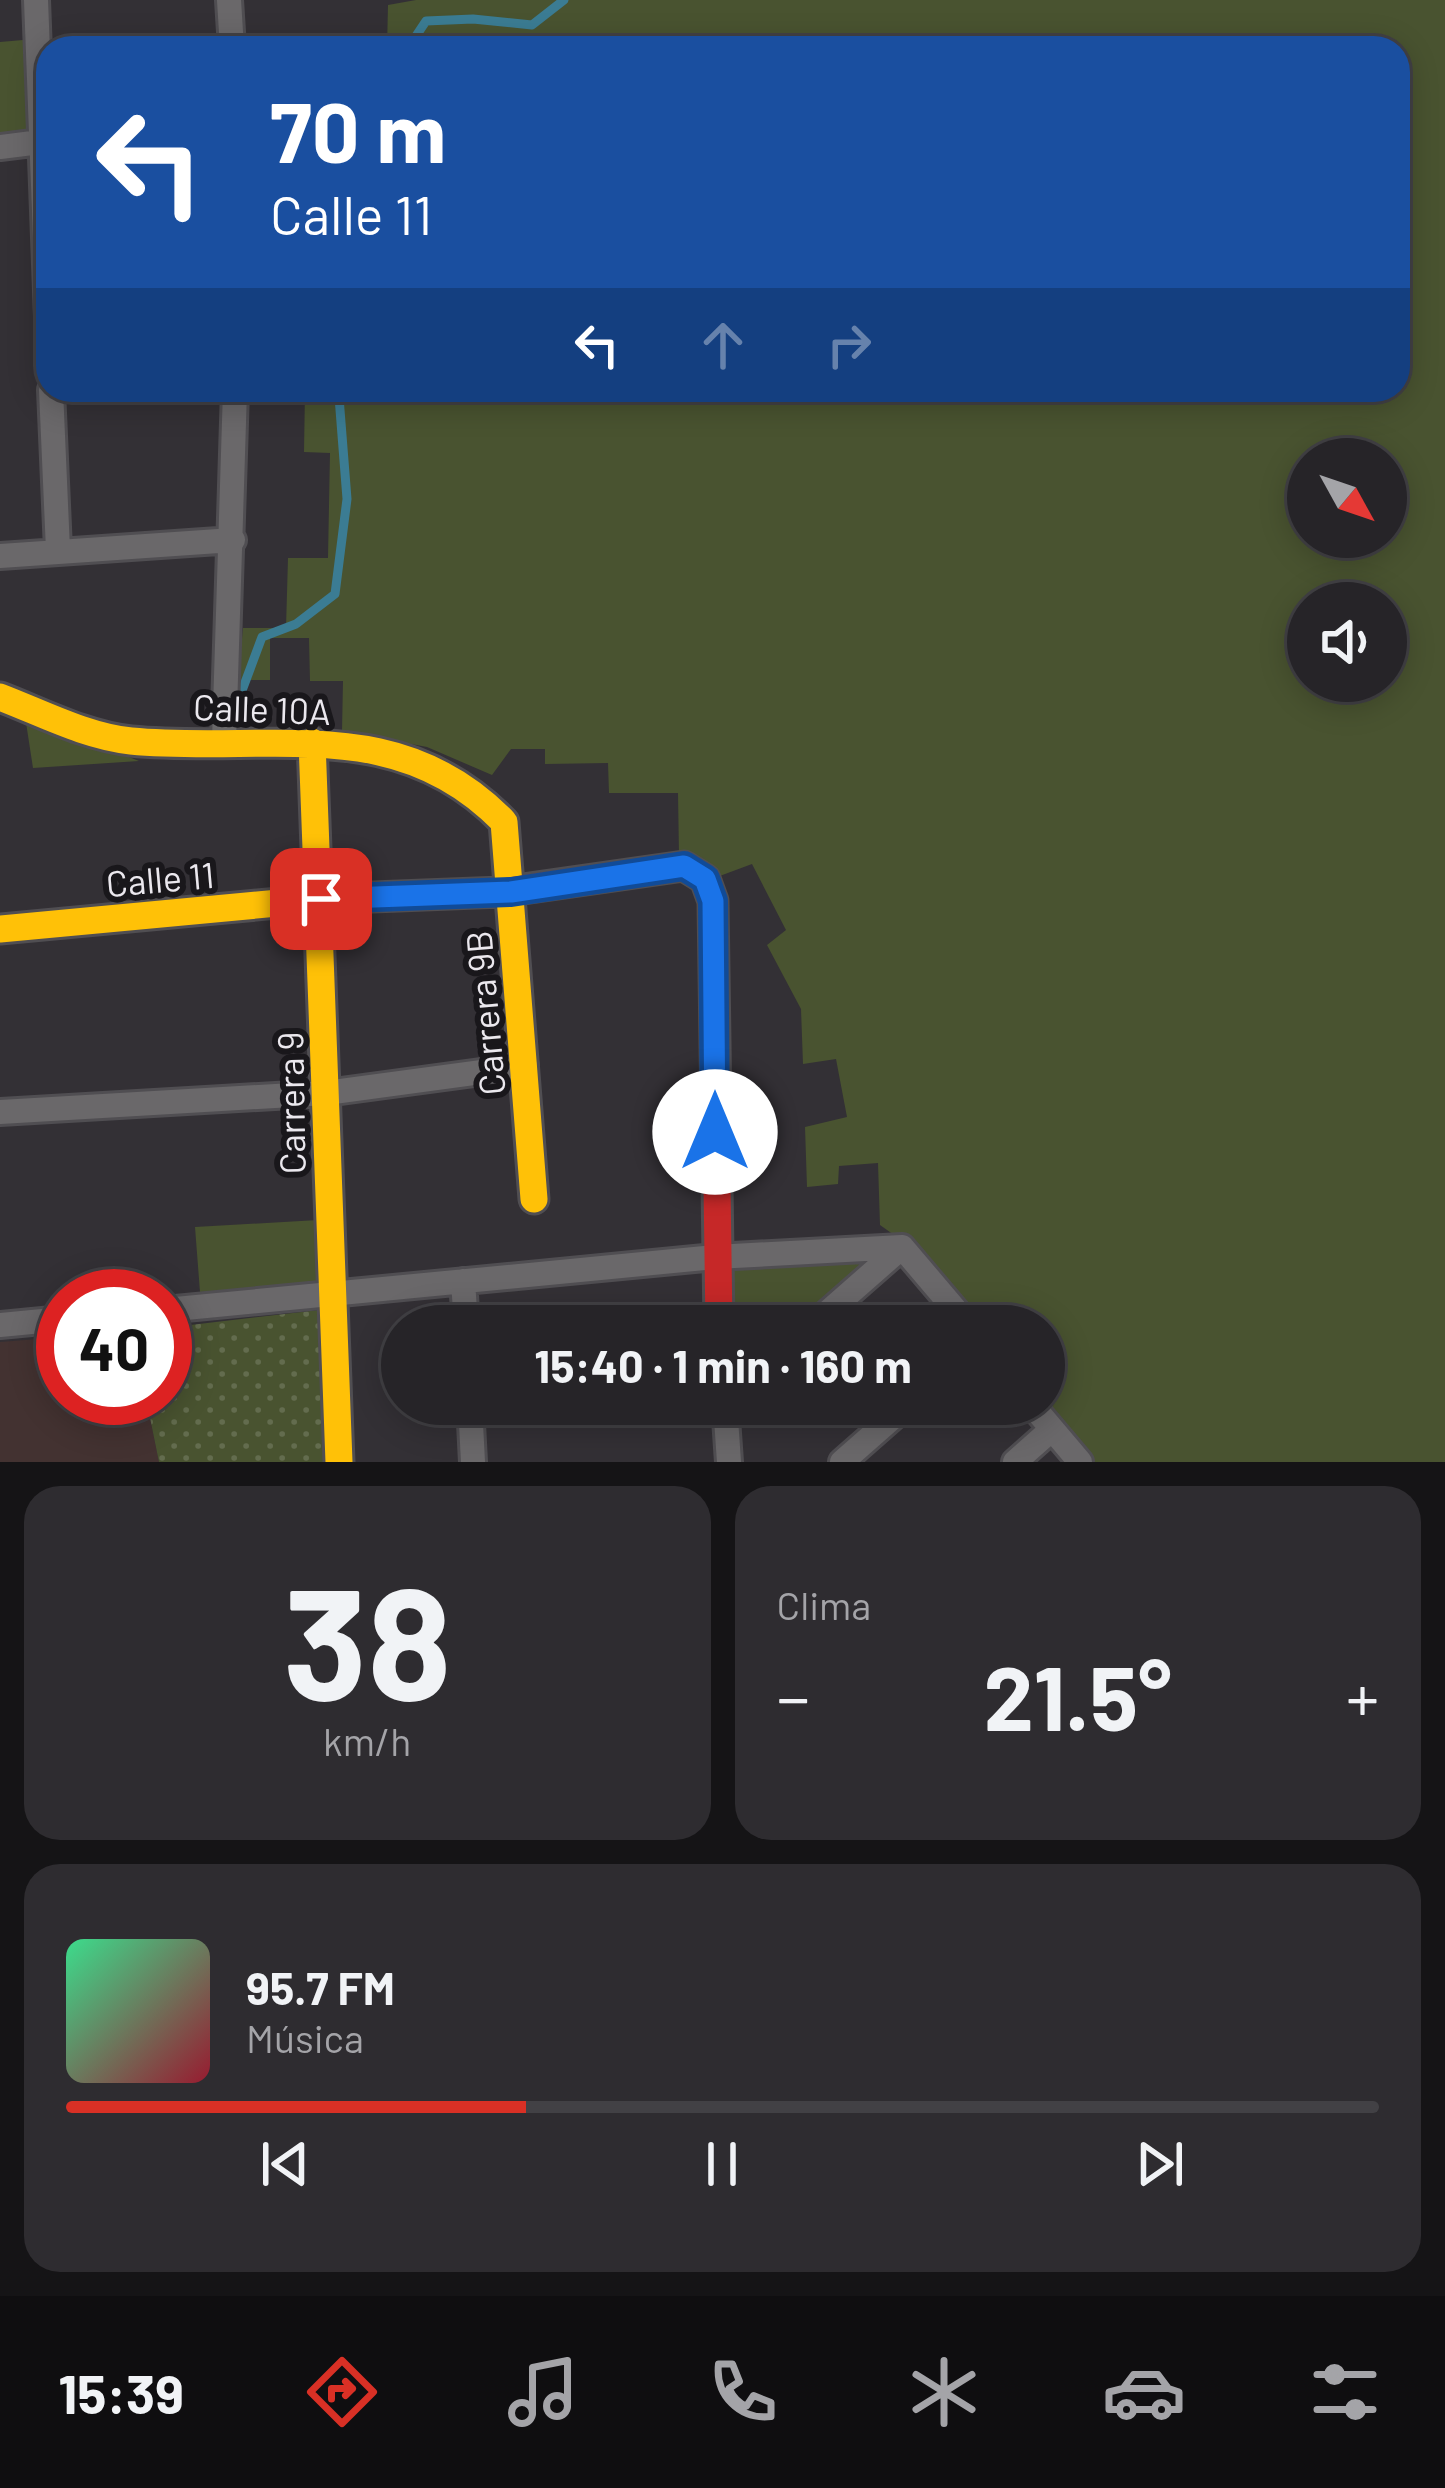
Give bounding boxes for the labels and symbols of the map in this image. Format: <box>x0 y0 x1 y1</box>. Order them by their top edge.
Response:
north arrow <box>1287 438 1407 558</box>
street label: Calle 10A <box>192 684 332 732</box>
pin <box>270 848 372 950</box>
street label: Calle 11 <box>104 852 216 904</box>
street label: Carrera 9B <box>455 929 513 1097</box>
street label: Carrera 9 <box>267 1031 313 1175</box>
position arrow <box>652 1069 778 1195</box>
speed limit sign: 40 <box>36 1269 192 1425</box>

